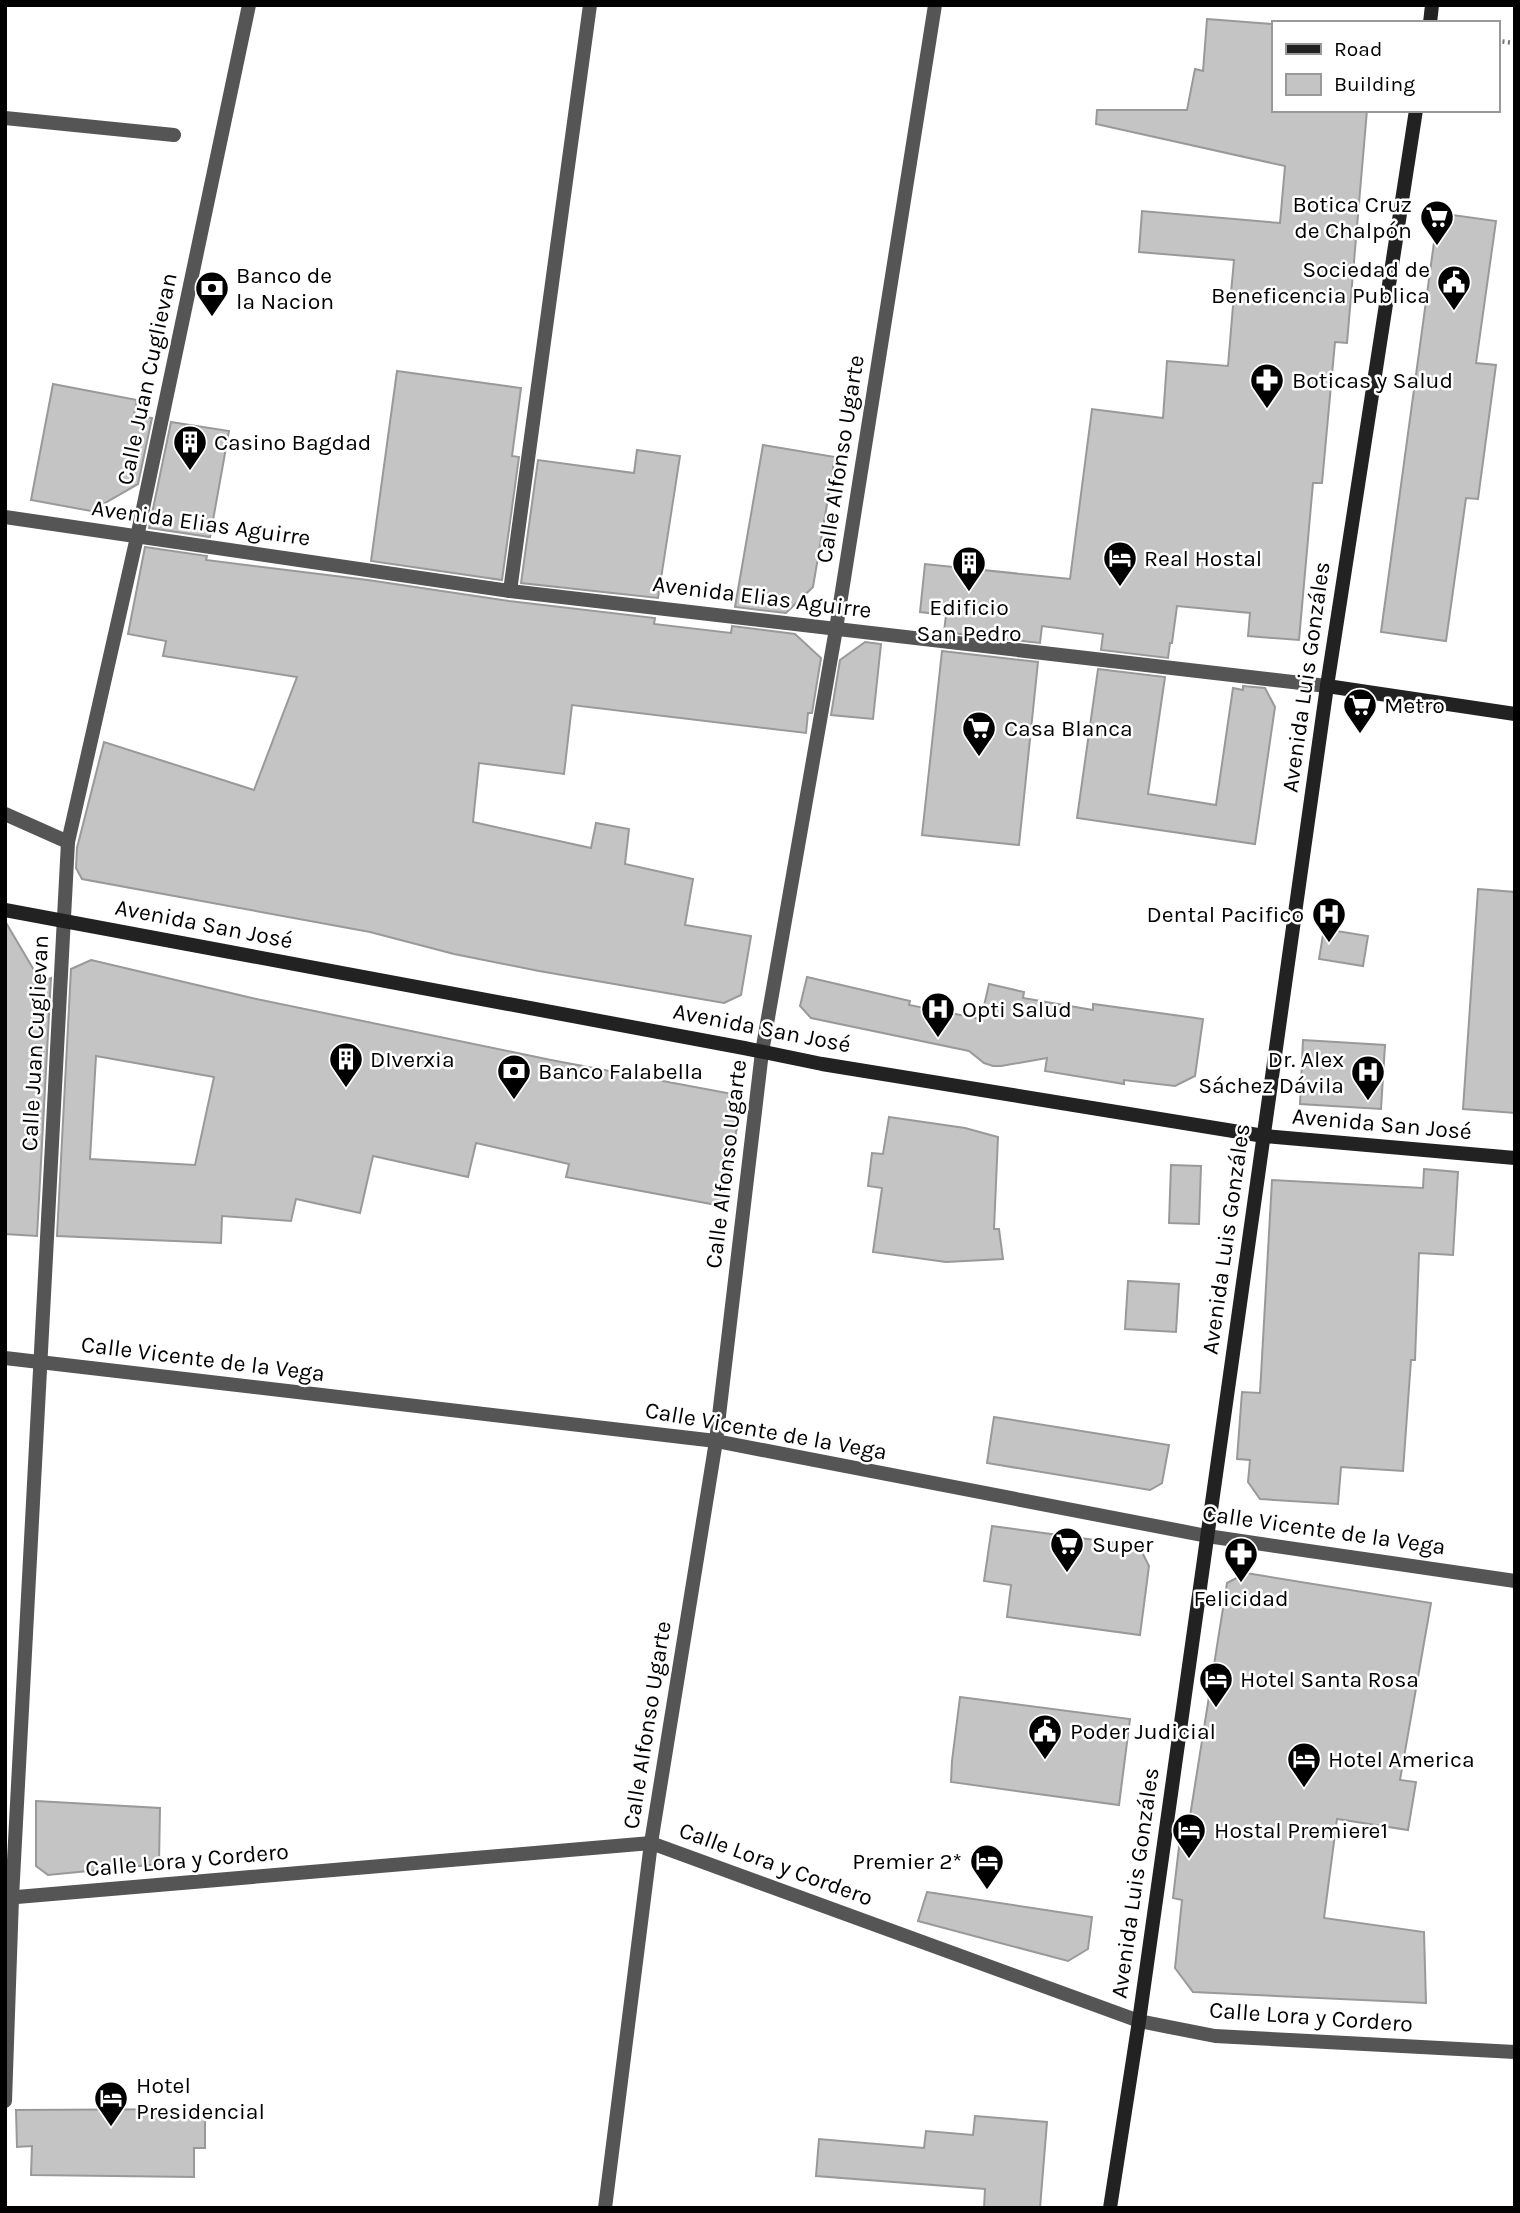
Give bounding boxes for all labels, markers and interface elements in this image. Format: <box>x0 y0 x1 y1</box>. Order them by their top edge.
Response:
legend <box>1272 21 1499 112</box>
text: Road <box>1334 37 1382 61</box>
text: Building <box>1334 72 1415 96</box>
place label: Botica Cruz de Chalpón <box>1292 191 1412 244</box>
supermarket icon: Botica Cruz de Chalpón <box>1418 198 1456 247</box>
place label: Sociedad de Beneficencia Publica <box>1211 256 1430 309</box>
place label: Banco de la Nacion <box>236 262 334 315</box>
public building icon: Sociedad de Beneficencia Publica <box>1435 263 1473 312</box>
bank icon: Banco de la Nacion <box>193 269 231 318</box>
street label: Calle Juan Cuglievan <box>111 270 183 488</box>
street label: Calle Alfonso Ugarte <box>810 353 870 565</box>
pharmacy icon: Boticas y Salud <box>1248 361 1286 410</box>
place label: Boticas y Salud <box>1292 367 1453 394</box>
building icon: Casino Bagdad <box>171 423 209 472</box>
place label: Casino Bagdad <box>214 429 371 456</box>
street label: Avenida Elias Aguirre <box>90 494 312 552</box>
hotel icon: Real Hostal <box>1101 539 1139 588</box>
building icon: Edificio San Pedro <box>950 544 988 593</box>
place label: Real Hostal <box>1144 545 1262 572</box>
street label: Avenida Luis Gonzáles <box>1276 560 1336 794</box>
street label: Avenida Elias Aguirre <box>651 570 873 624</box>
place label: Edificio San Pedro <box>917 594 1021 647</box>
supermarket icon: Metro <box>1341 686 1379 735</box>
place label: Metro <box>1384 692 1445 719</box>
supermarket icon: Casa Blanca <box>960 709 998 758</box>
place label: Casa Blanca <box>1004 715 1133 742</box>
street label: Avenida San José <box>113 894 295 954</box>
hospital icon: Dental Pacifico <box>1310 895 1348 944</box>
place label: Dental Pacifico <box>1147 901 1304 928</box>
street label: Calle Juan Cuglievan <box>16 934 54 1152</box>
hospital icon: Opti Salud <box>919 990 957 1039</box>
place label: Opti Salud <box>962 996 1072 1023</box>
street label: Avenida San José <box>671 998 853 1058</box>
building icon: DIverxia <box>327 1040 365 1089</box>
place label: DIverxia <box>370 1046 455 1073</box>
place label: Dr. Alex Sáchez Dávila <box>1198 1046 1344 1099</box>
bank icon: Banco Falabella <box>495 1052 533 1101</box>
hospital icon: Dr. Alex Sáchez Dávila <box>1349 1053 1387 1102</box>
place label: Banco Falabella <box>538 1058 703 1085</box>
street label: Calle Alfonso Ugarte <box>700 1058 752 1270</box>
street label: Avenida San José <box>1291 1103 1473 1145</box>
street label: Avenida Luis Gonzáles <box>1196 1122 1256 1356</box>
street label: Calle Vicente de la Vega <box>80 1331 326 1387</box>
street label: Calle Vicente de la Vega <box>643 1396 889 1466</box>
street label: Calle Vicente de la Vega <box>1201 1500 1447 1560</box>
supermarket icon: Super <box>1048 1525 1086 1574</box>
place label: Super <box>1092 1531 1154 1558</box>
pharmacy icon: Felicidad <box>1222 1535 1260 1584</box>
place label: Felicidad <box>1193 1585 1289 1612</box>
street label: Calle Alfonso Ugarte <box>617 1619 677 1831</box>
hotel icon: Hotel Santa Rosa <box>1197 1660 1235 1709</box>
place label: Hotel Santa Rosa <box>1240 1666 1419 1693</box>
public building icon: Poder Judicial <box>1026 1712 1064 1761</box>
place label: Poder Judicial <box>1070 1718 1216 1745</box>
hotel icon: Hotel America <box>1285 1740 1323 1789</box>
place label: Hotel America <box>1328 1746 1475 1773</box>
street label: Avenida Luis Gonzáles <box>1105 1766 1165 2000</box>
hotel icon: Hostal Premiere1 <box>1170 1811 1208 1860</box>
street label: Calle Lora y Cordero <box>675 1816 877 1912</box>
place label: Hostal Premiere1 <box>1214 1817 1388 1844</box>
street label: Calle Lora y Cordero <box>84 1838 290 1882</box>
hotel icon: Premier 2* <box>968 1842 1006 1891</box>
place label: Premier 2* <box>852 1848 962 1875</box>
street label: Calle Lora y Cordero <box>1208 1996 1414 2038</box>
place label: Hotel Presidencial <box>136 2072 265 2125</box>
hotel icon: Hotel Presidencial <box>92 2079 130 2128</box>

